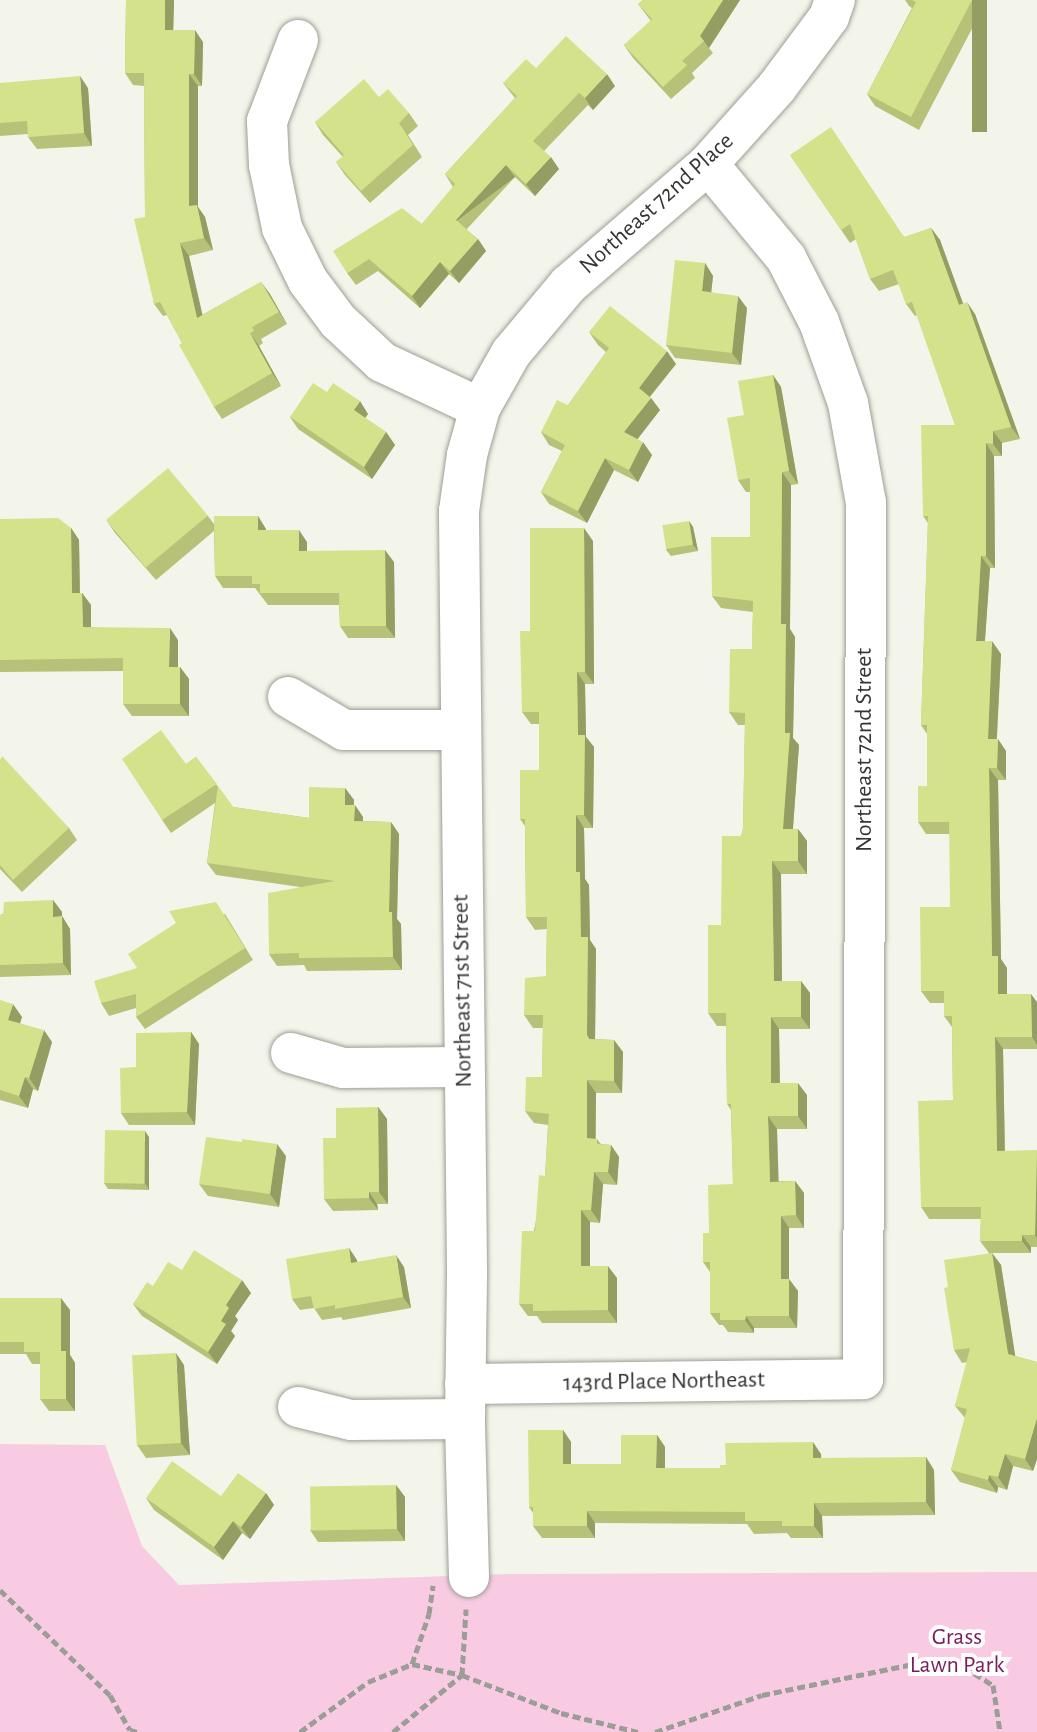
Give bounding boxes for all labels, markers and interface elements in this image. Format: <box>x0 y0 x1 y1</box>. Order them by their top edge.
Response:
street label: Northeast 72nd Place <box>574 127 740 281</box>
street label: Northeast 72nd Street <box>851 648 879 852</box>
street label: Northeast 71st Street <box>447 894 479 1088</box>
street label: 143rd Place Northeast <box>563 1366 765 1398</box>
park label: Grass Lawn Park <box>910 1624 1004 1680</box>

